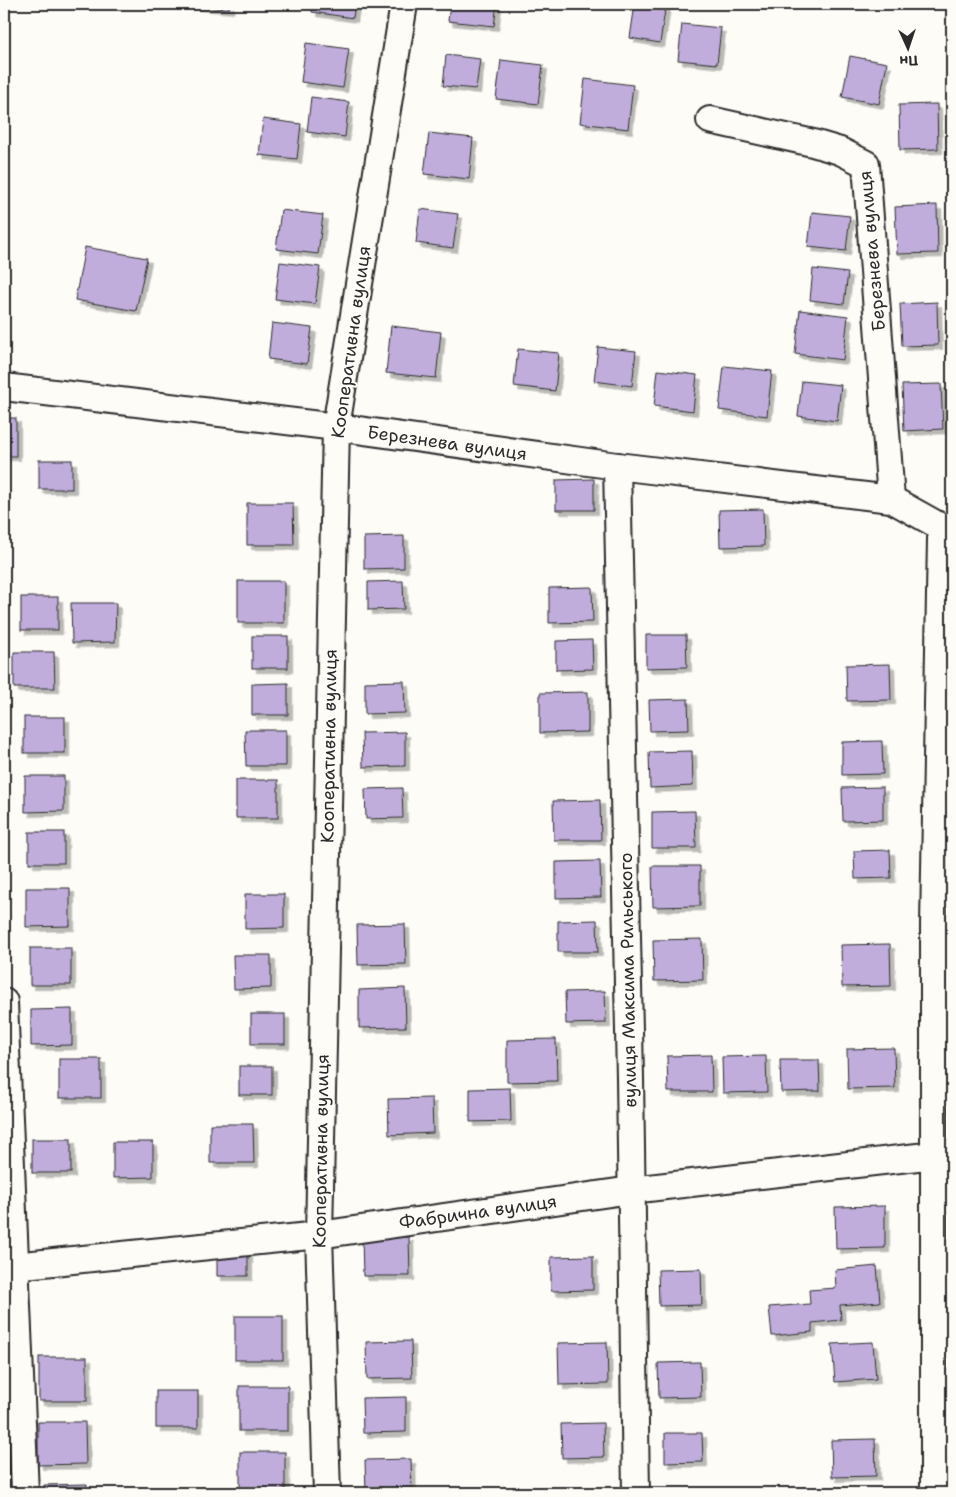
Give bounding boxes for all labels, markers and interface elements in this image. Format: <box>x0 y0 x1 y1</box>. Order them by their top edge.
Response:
north arrow <box>884 22 934 72</box>
text: Пн <box>899 52 918 70</box>
street label: Березнева вулиця <box>853 170 891 332</box>
street label: Кооперативна вулиця <box>326 244 376 440</box>
street label: Березнева вулиця <box>366 420 528 466</box>
street label: Кооперативна вулиця <box>315 649 343 843</box>
street label: вулиця Максима Рильського <box>614 852 642 1108</box>
street label: Кооперативна вулиця <box>307 1054 335 1248</box>
street label: Фабрична вулиця <box>398 1189 558 1235</box>

